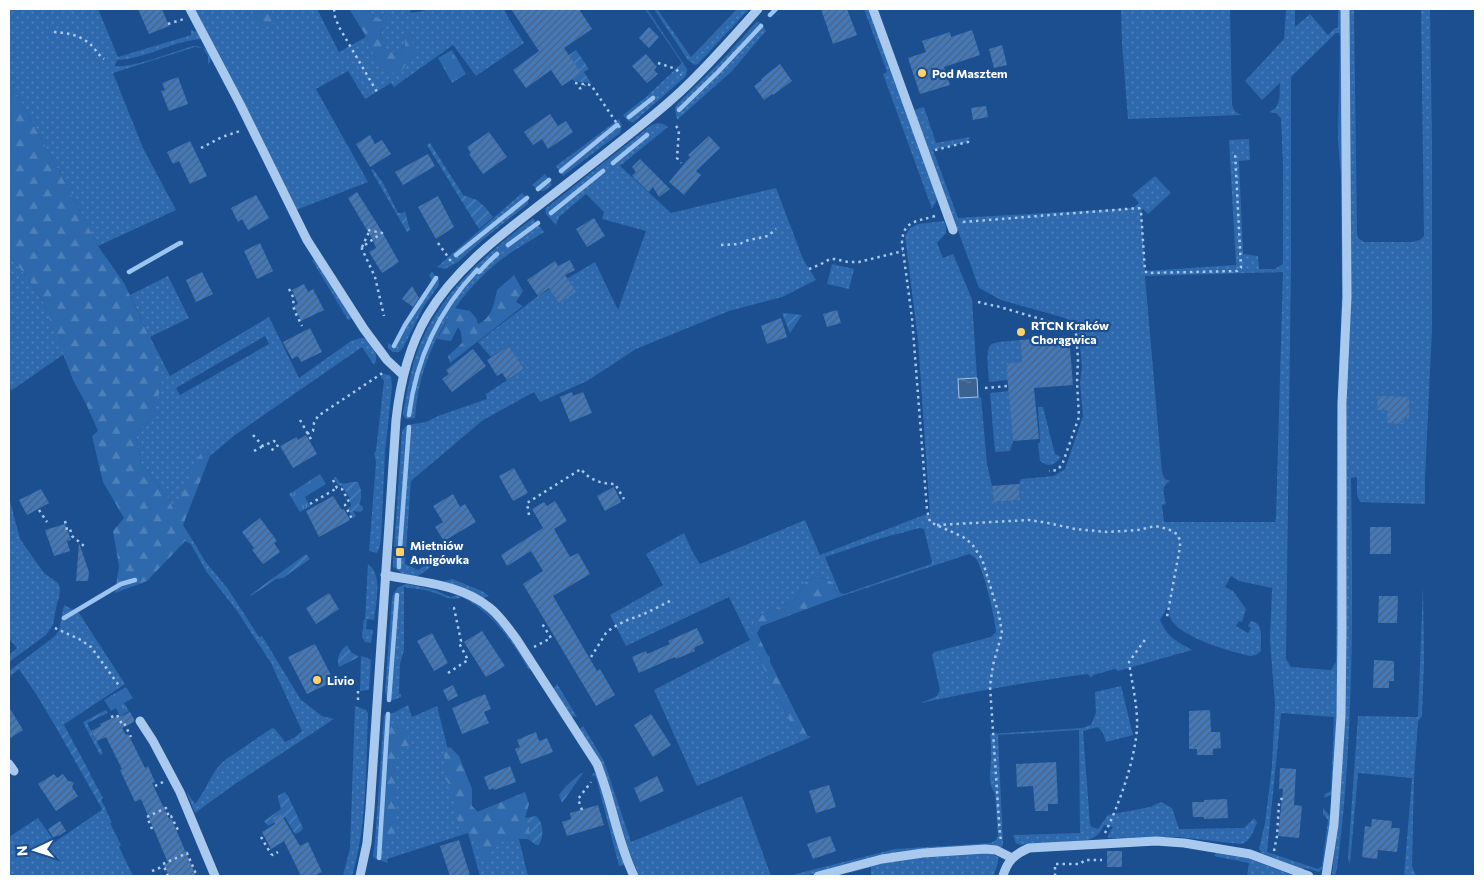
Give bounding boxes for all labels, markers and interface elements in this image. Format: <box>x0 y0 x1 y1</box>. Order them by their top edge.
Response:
place label: Pod Masztem <box>932 66 1007 80</box>
marker: Pod Masztem <box>916 67 928 79</box>
place label: RTCN Kraków Chorągwica <box>1031 318 1109 346</box>
marker: RTCN Kraków Chorągwica <box>1015 326 1027 338</box>
place label: Mietniów Amigówka <box>410 538 469 566</box>
marker: Mietniów Amigówka <box>394 546 406 558</box>
place label: Livio <box>327 673 354 687</box>
marker: Livio <box>311 674 323 686</box>
north arrow <box>10 825 60 875</box>
text: N <box>13 845 30 857</box>

